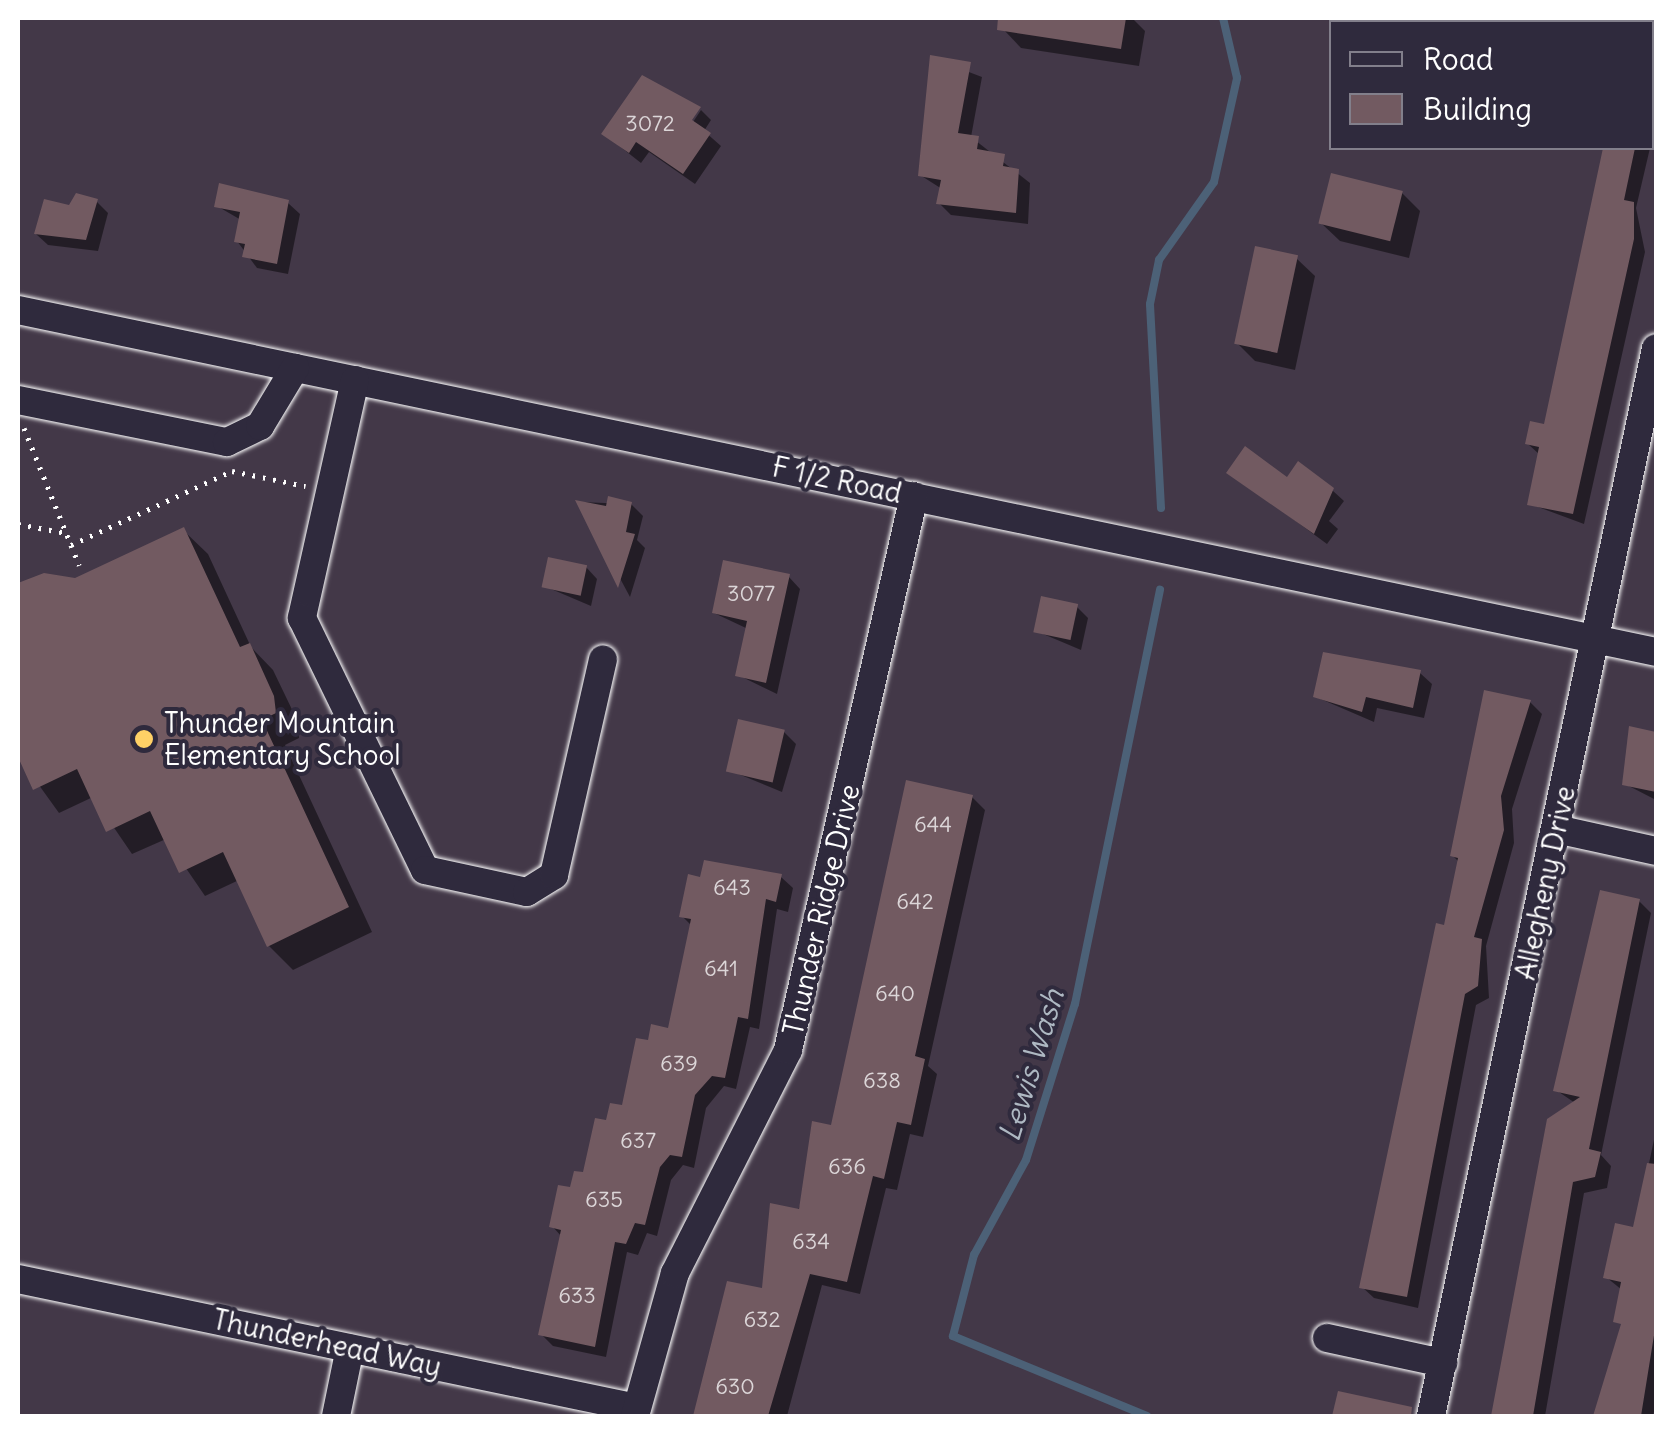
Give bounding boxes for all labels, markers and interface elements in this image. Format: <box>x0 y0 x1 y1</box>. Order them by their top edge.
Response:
legend <box>1329 20 1654 150</box>
text: Road <box>1423 40 1493 78</box>
text: Building <box>1423 90 1532 128</box>
house number: 3072 <box>625 111 675 137</box>
street label: F 1/2 Road <box>769 450 905 510</box>
house number: 3077 <box>727 581 775 607</box>
place label: Thunder Mountain Elementary School <box>164 706 401 772</box>
marker: Thunder Mountain Elementary School <box>133 728 155 750</box>
street label: Thunder Ridge Drive <box>776 781 866 1039</box>
street label: Allegheny Drive <box>1508 783 1582 983</box>
house number: 644 <box>914 812 952 838</box>
house number: 643 <box>713 875 751 901</box>
house number: 642 <box>896 889 934 915</box>
house number: 641 <box>704 956 738 982</box>
house number: 640 <box>875 981 915 1007</box>
water label: Lewis Wash <box>991 985 1071 1145</box>
house number: 639 <box>660 1051 698 1077</box>
house number: 638 <box>863 1068 901 1094</box>
house number: 637 <box>620 1128 656 1154</box>
house number: 636 <box>828 1154 866 1180</box>
house number: 635 <box>585 1187 623 1213</box>
house number: 634 <box>792 1229 830 1255</box>
house number: 633 <box>558 1283 596 1309</box>
street label: Thunderhead Way <box>210 1302 444 1384</box>
house number: 632 <box>743 1307 781 1333</box>
house number: 630 <box>715 1374 755 1400</box>

